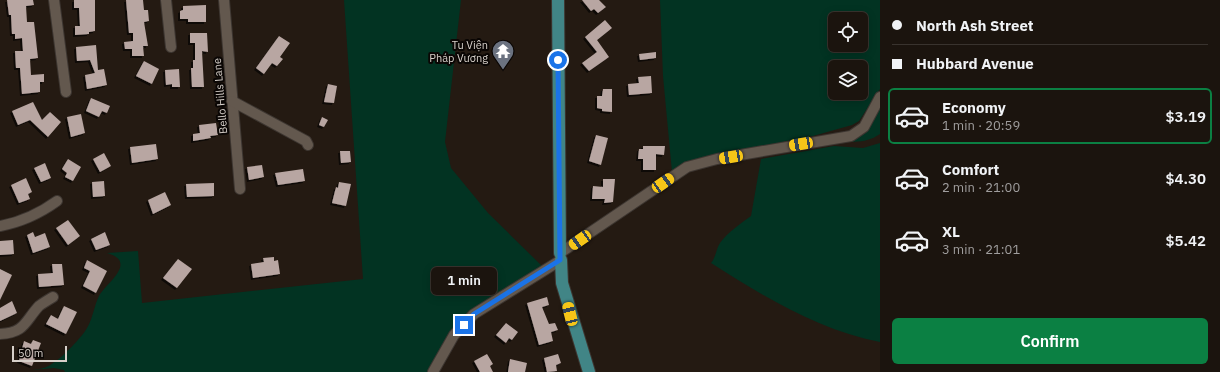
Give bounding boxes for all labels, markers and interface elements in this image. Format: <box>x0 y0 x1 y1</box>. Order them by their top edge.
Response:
map controls <box>828 12 868 100</box>
button: locate <box>828 12 868 52</box>
text: North Ash Street <box>916 16 1034 35</box>
place label: Tu Viện Pháp Vương <box>429 38 488 65</box>
temple icon: Tu Viện Pháp Vương <box>490 38 516 71</box>
route start <box>549 51 567 69</box>
text: Hubbard Avenue <box>916 54 1034 73</box>
street label: Bello Hills Lane <box>210 58 230 134</box>
button: layers <box>828 60 868 100</box>
icon: car <box>894 98 930 134</box>
text: Economy <box>942 98 1006 117</box>
text: $3.19 <box>1166 107 1206 126</box>
text: 1 min · 20:59 <box>942 117 1020 134</box>
car <box>788 136 814 152</box>
car <box>718 149 744 165</box>
icon: car <box>894 160 930 196</box>
text: Comfort <box>942 160 999 179</box>
text: $4.30 <box>1166 169 1206 188</box>
car <box>650 171 676 195</box>
text: 2 min · 21:00 <box>942 179 1020 196</box>
icon: car <box>894 222 930 258</box>
text: XL <box>942 222 960 241</box>
car <box>567 228 593 252</box>
text: $5.42 <box>1166 231 1206 250</box>
text: 3 min · 21:01 <box>942 241 1020 258</box>
callout: 1 min <box>431 267 497 295</box>
text: 1 min <box>447 272 481 289</box>
car <box>561 301 579 327</box>
route end <box>455 316 473 334</box>
button: Confirm <box>892 318 1208 364</box>
scale bar <box>12 344 67 363</box>
text: 50 m <box>18 346 43 360</box>

